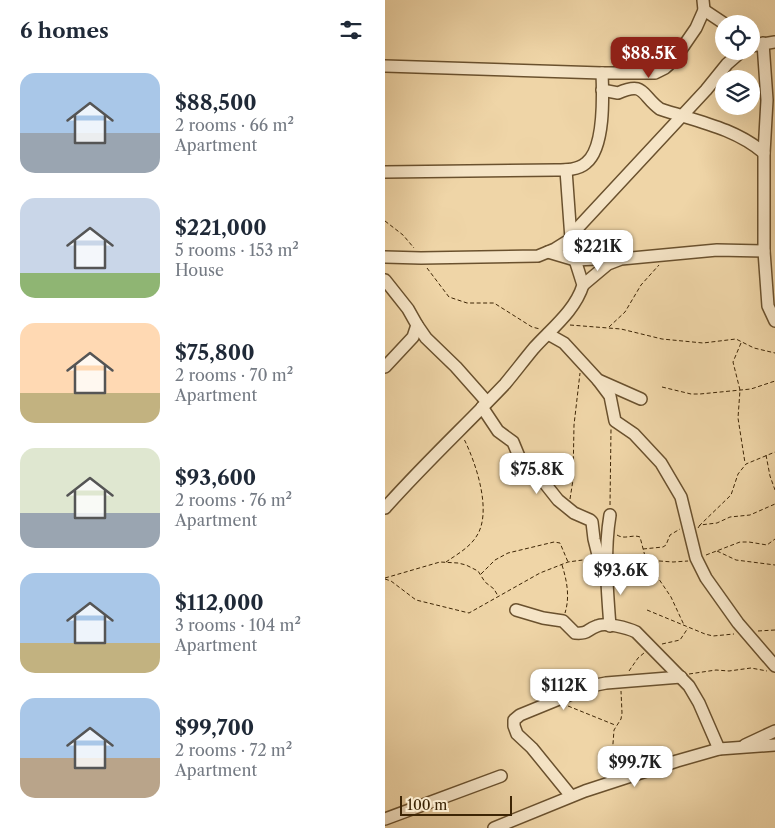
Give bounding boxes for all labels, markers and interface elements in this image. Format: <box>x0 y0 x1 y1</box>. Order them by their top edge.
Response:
map controls <box>715 15 760 115</box>
button: locate <box>715 15 760 60</box>
icon: filters <box>337 16 365 44</box>
text: 6 homes <box>20 18 109 43</box>
pin: $88.5K <box>608 36 690 79</box>
text: $88.5K <box>622 43 676 63</box>
button: layers <box>715 70 760 115</box>
text: $88,500 <box>175 90 257 115</box>
icon: home <box>60 93 120 153</box>
text: 2 rooms · 66 m² <box>175 115 294 135</box>
text: Apartment <box>175 135 257 155</box>
text: $221,000 <box>175 215 267 240</box>
icon: home <box>60 218 120 278</box>
pin: $221K <box>563 230 633 272</box>
text: $221K <box>574 236 622 256</box>
text: 5 rooms · 153 m² <box>175 240 299 260</box>
text: House <box>175 260 224 280</box>
text: $75,800 <box>175 340 255 365</box>
icon: home <box>60 343 120 403</box>
text: 2 rooms · 70 m² <box>175 365 293 385</box>
text: Apartment <box>175 385 257 405</box>
pin: $75.8K <box>496 452 578 495</box>
text: $75.8K <box>510 459 564 479</box>
text: $93,600 <box>175 465 256 490</box>
icon: home <box>60 468 120 528</box>
text: 2 rooms · 76 m² <box>175 490 292 510</box>
text: Apartment <box>175 510 257 530</box>
pin: $93.6K <box>580 554 662 596</box>
text: $93.6K <box>594 560 648 580</box>
text: $112,000 <box>175 590 264 615</box>
icon: home <box>60 593 120 653</box>
text: 3 rooms · 104 m² <box>175 615 301 635</box>
text: Apartment <box>175 635 257 655</box>
pin: $112K <box>529 668 599 711</box>
text: $112K <box>541 675 587 695</box>
text: $99,700 <box>175 715 254 740</box>
icon: home <box>60 718 120 778</box>
text: 2 rooms · 72 m² <box>175 740 292 760</box>
pin: $99.7K <box>594 746 676 788</box>
text: $99.7K <box>609 752 661 772</box>
text: Apartment <box>175 760 257 780</box>
scale bar <box>400 793 513 816</box>
text: 100 m <box>407 796 447 814</box>

